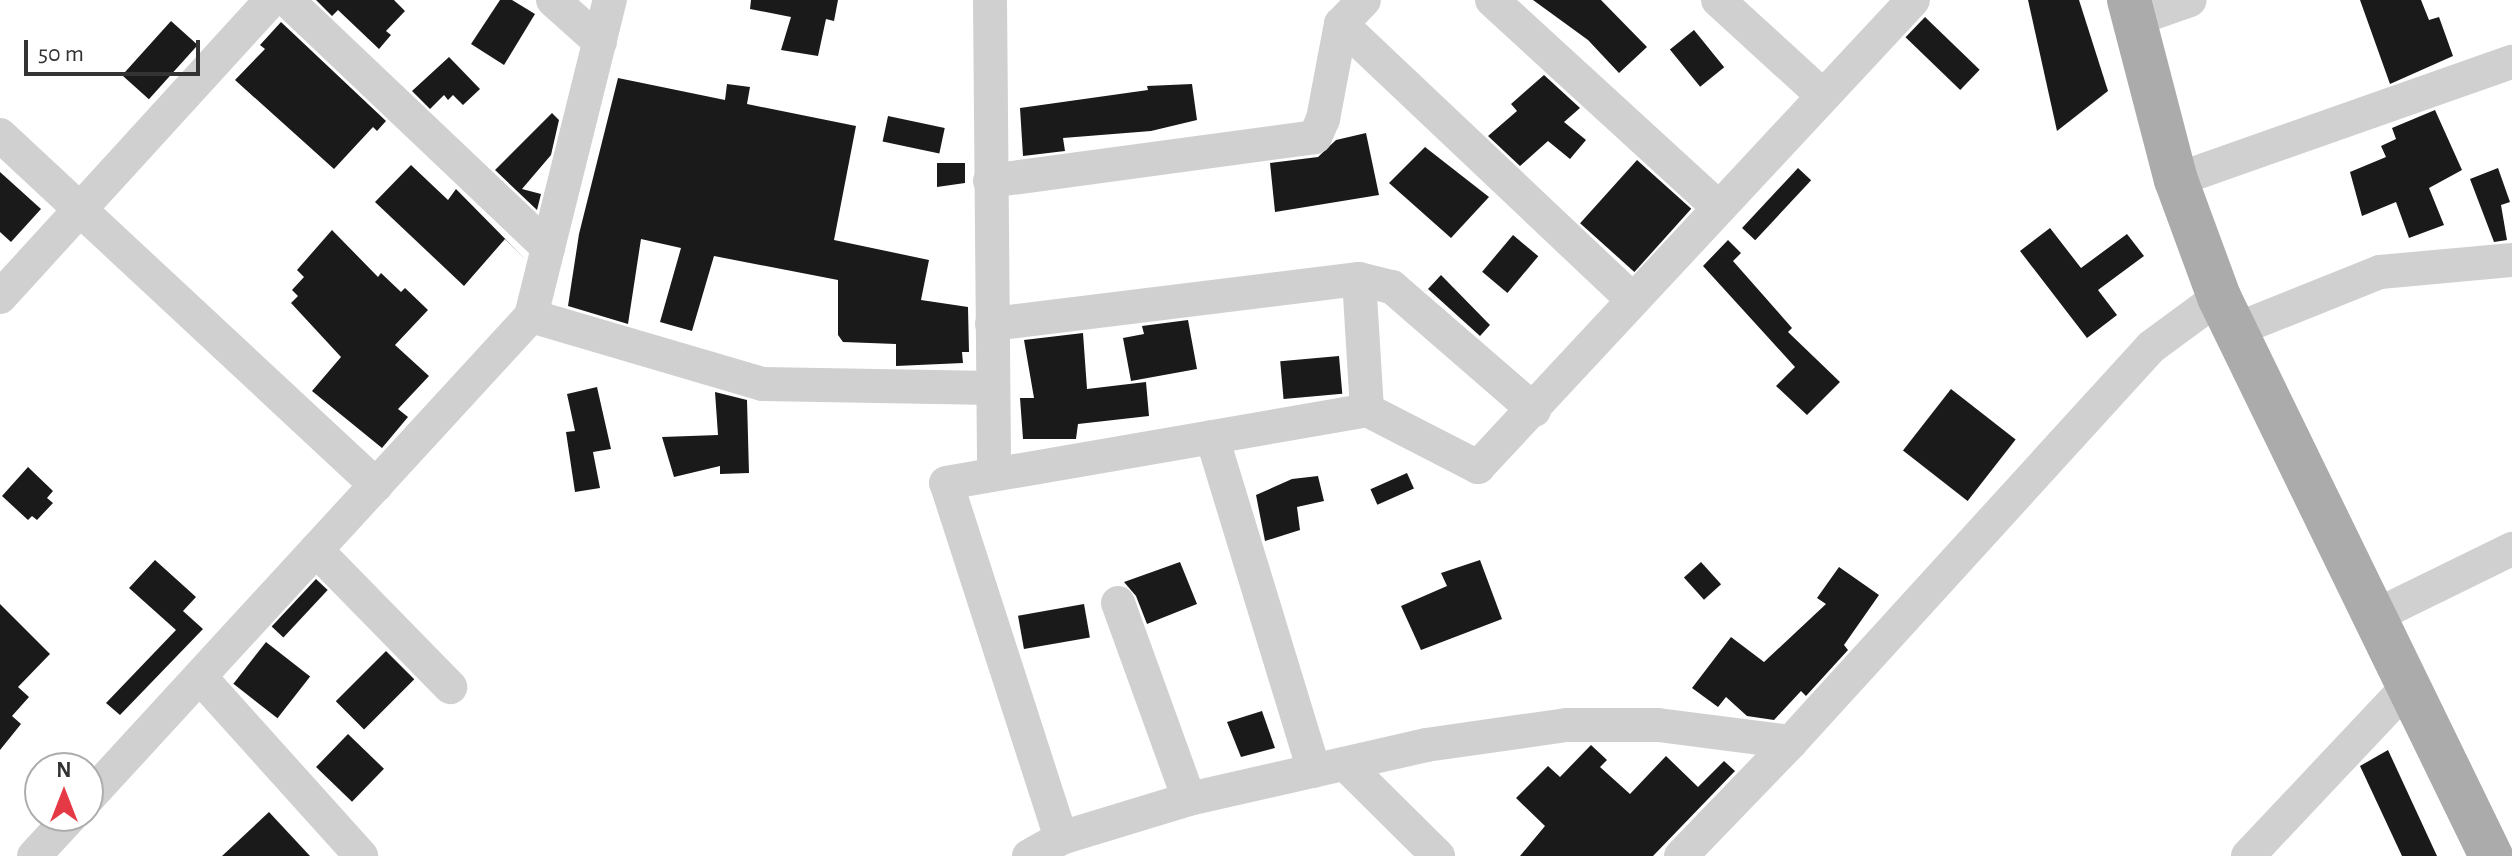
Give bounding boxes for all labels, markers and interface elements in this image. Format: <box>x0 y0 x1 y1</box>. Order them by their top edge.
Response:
scale bar <box>28 24 204 74</box>
text: 50 m <box>38 42 84 66</box>
north arrow <box>24 752 104 832</box>
text: N <box>56 759 72 781</box>

